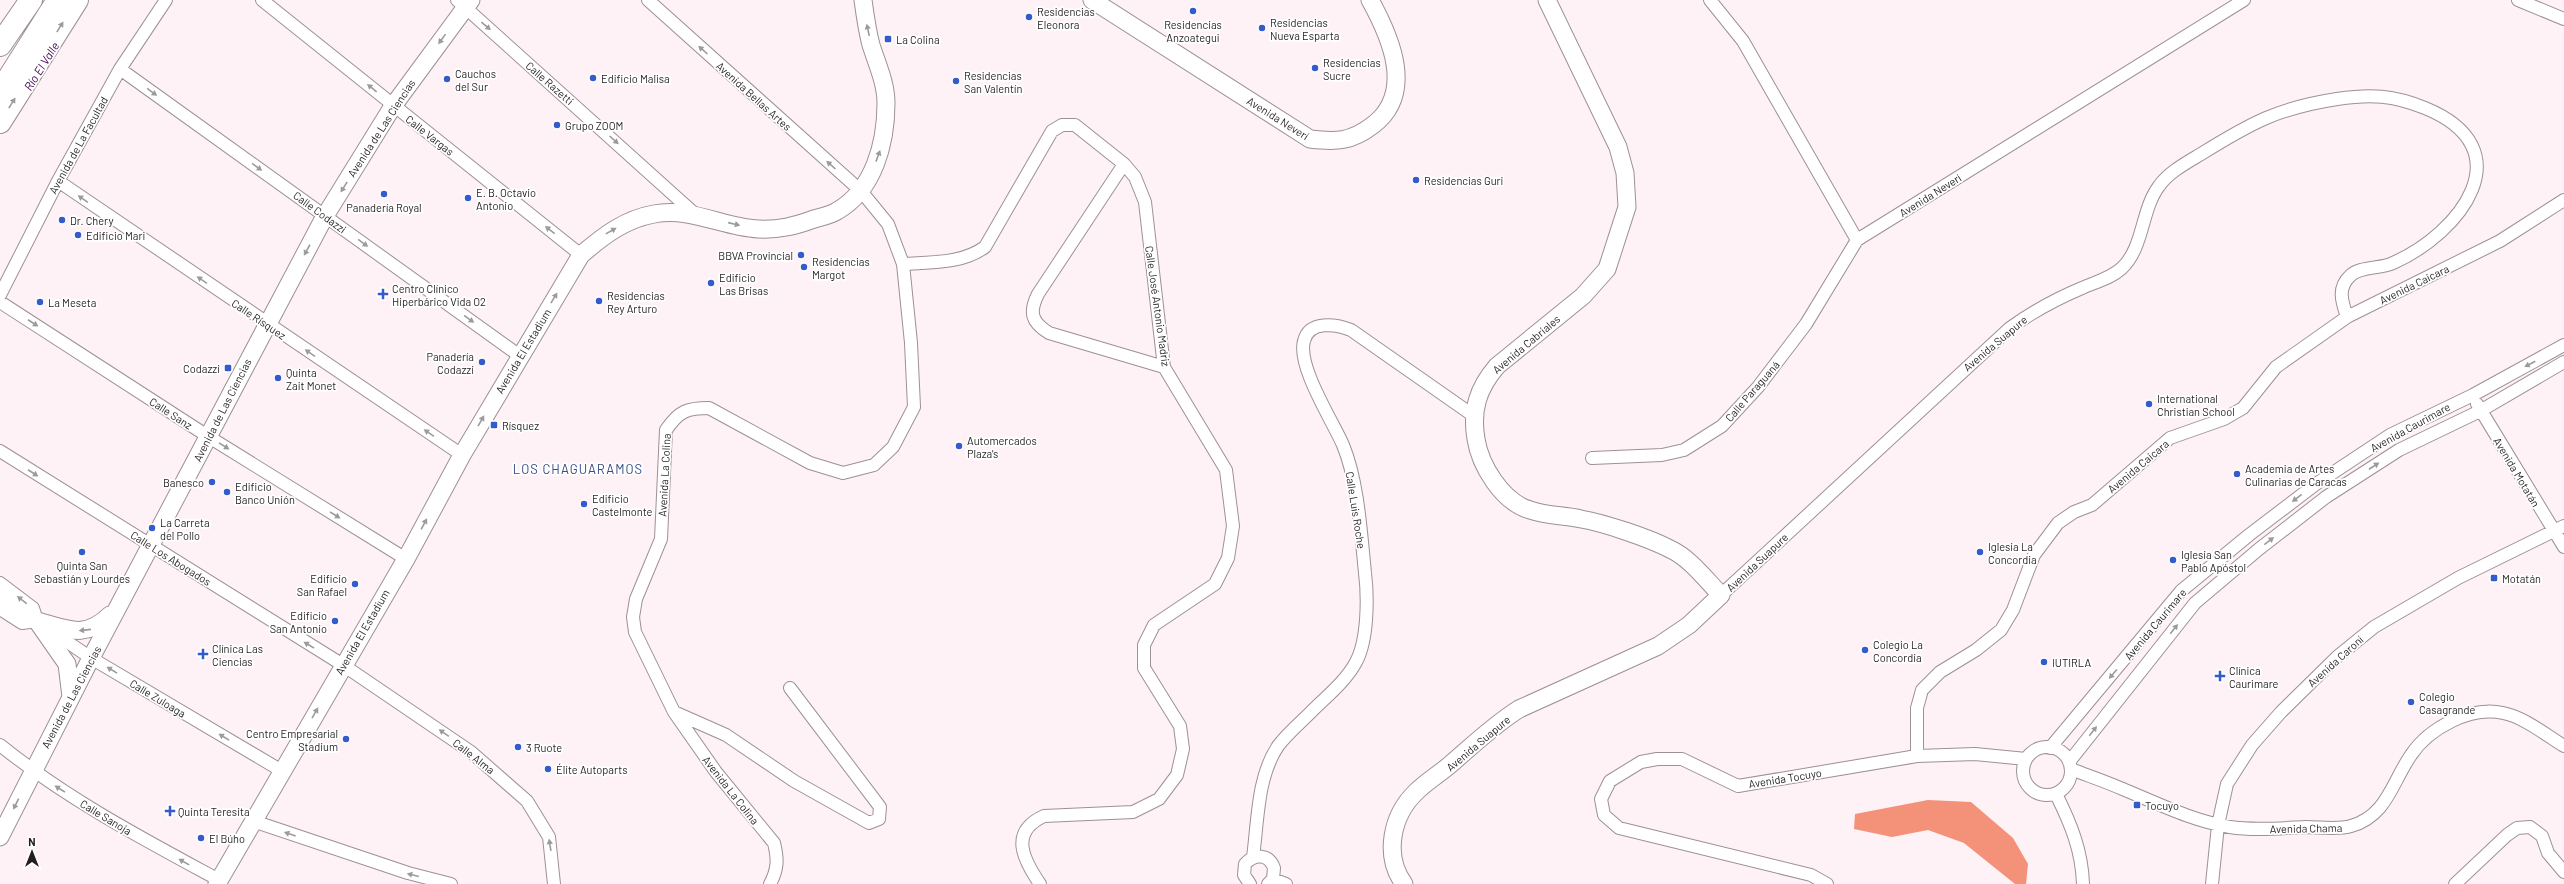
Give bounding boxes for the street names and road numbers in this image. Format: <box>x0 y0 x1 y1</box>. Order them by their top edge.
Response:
street label: Calle Razetti <box>523 59 577 107</box>
street label: Avenida Bellas Artes <box>714 59 794 133</box>
street label: Avenida de Las Ciencias <box>345 77 417 179</box>
street label: Avenida de La Facultad <box>46 94 110 196</box>
street label: Avenida Neverí <box>1245 94 1312 142</box>
street label: Calle Vargas <box>403 112 457 158</box>
street label: Avenida Neverí <box>1897 171 1964 219</box>
street label: Calle Codazzi <box>291 188 349 236</box>
street label: Calle José Antonio Madriz <box>1143 245 1173 367</box>
street label: Avenida Caicara <box>2377 262 2451 306</box>
street label: Calle Rísquez <box>229 296 289 342</box>
street label: Avenida El Estadium <box>493 306 553 396</box>
street label: Avenida Cabriales <box>1490 312 1562 376</box>
street label: Avenida Suapure <box>1960 312 2030 374</box>
street label: Avenida de Las Ciencias <box>190 356 254 464</box>
street label: Calle Paraguaná <box>1722 358 1782 424</box>
street label: Calle Sanz <box>147 394 195 432</box>
street label: Avenida Caurimare <box>2368 400 2452 454</box>
street label: Avenida La Colina <box>655 433 673 517</box>
street label: Avenida Motatán <box>2491 435 2543 509</box>
street label: Avenida Caicara <box>2105 437 2171 495</box>
street label: Calle Luis Roche <box>1343 471 1369 550</box>
street label: Calle Los Abogados <box>128 528 214 588</box>
street label: Avenida Suapure <box>1723 530 1791 594</box>
street label: Avenida Caurimare <box>2121 586 2189 662</box>
street label: Avenida El Estadium <box>332 587 392 677</box>
street label: Avenida Caroní <box>2305 632 2366 689</box>
street label: Avenida de Las Ciencias <box>39 644 103 750</box>
street label: Calle Zuloaga <box>128 676 188 720</box>
street label: Avenida Suapure <box>1443 712 1513 774</box>
street label: Calle Alma <box>451 736 497 776</box>
street label: Avenida La Colina <box>700 753 762 827</box>
street label: Avenida Tocuyo <box>1748 766 1822 790</box>
street label: Calle Sanoja <box>78 797 134 837</box>
street label: Avenida Chama <box>2270 821 2342 835</box>

